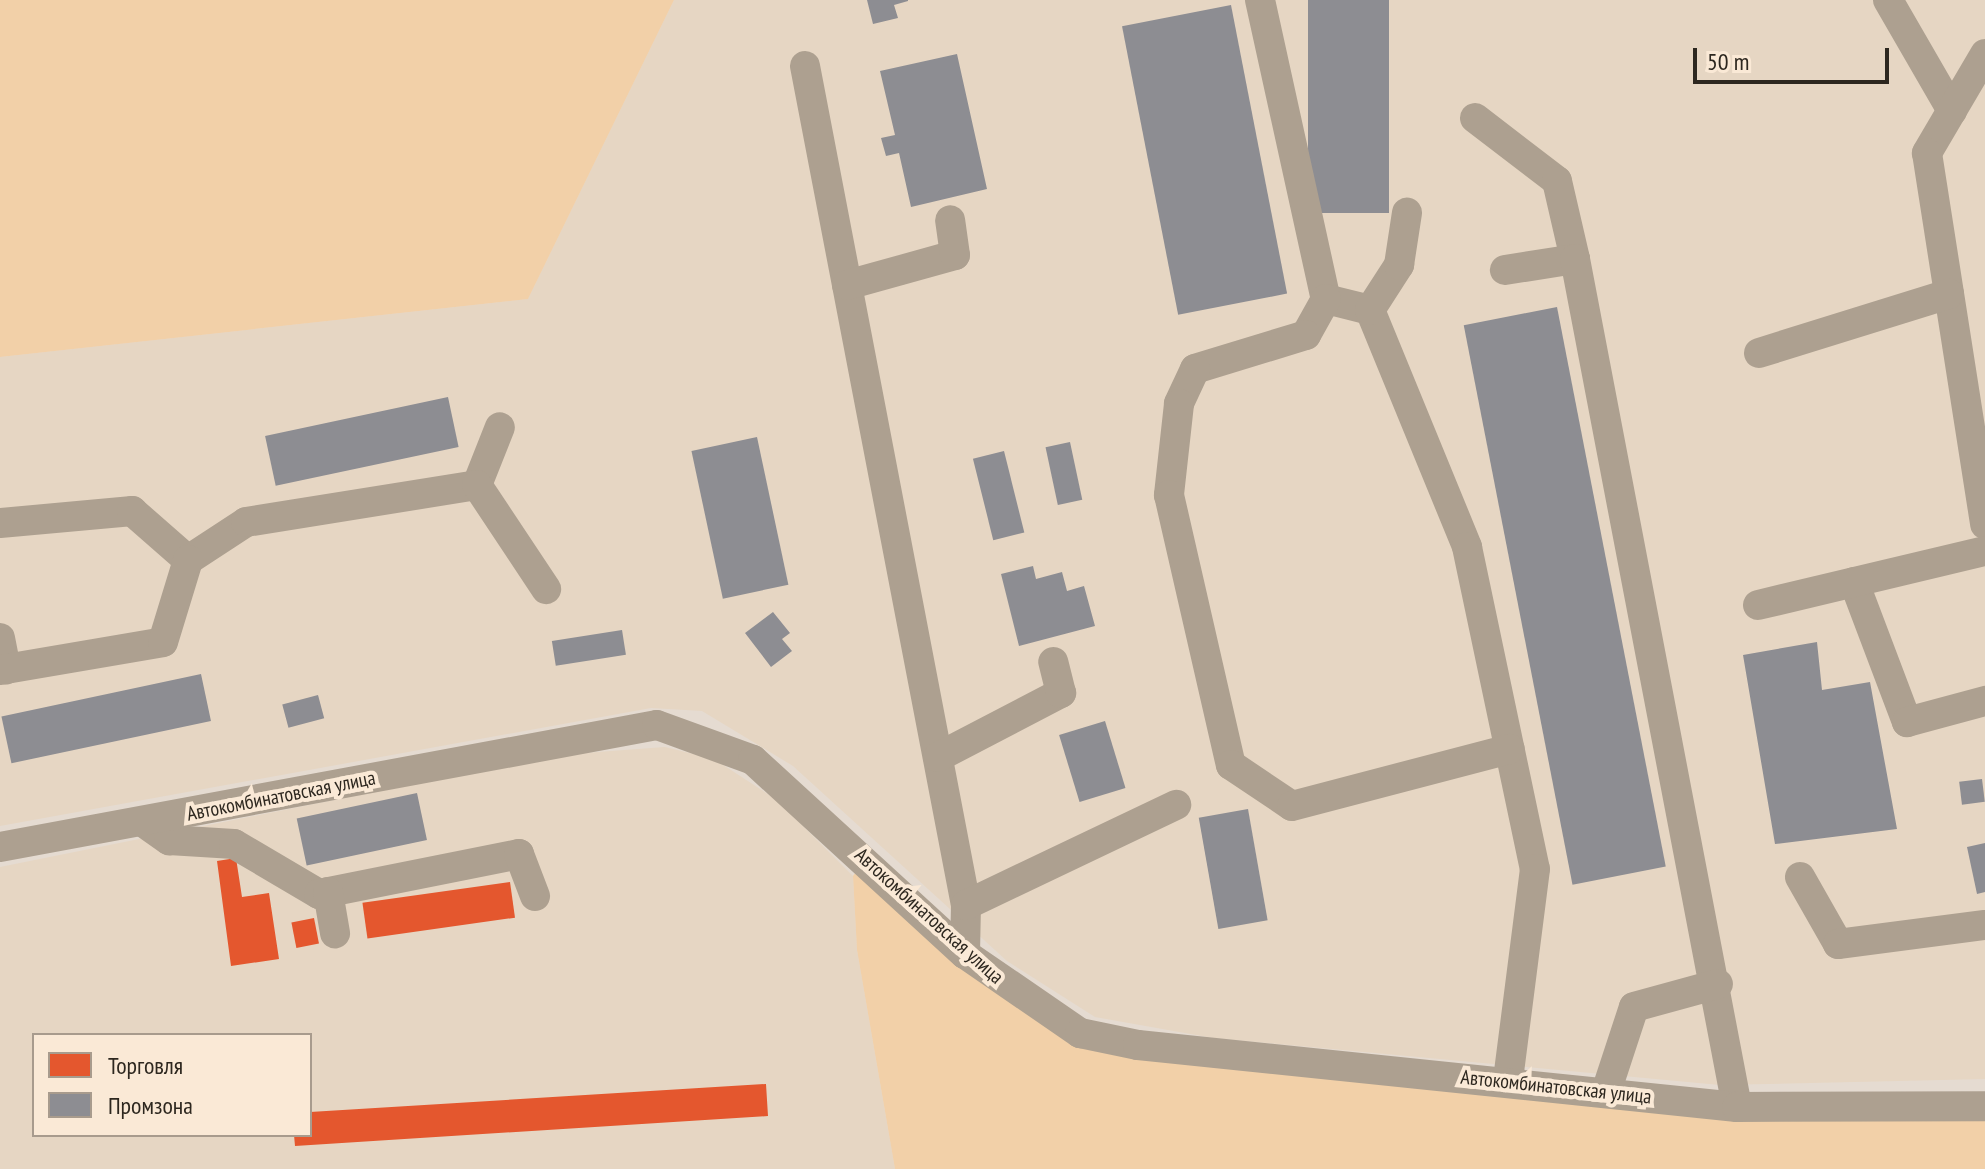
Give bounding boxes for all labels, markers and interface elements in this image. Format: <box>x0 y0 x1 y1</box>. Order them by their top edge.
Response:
scale bar <box>1697 32 1893 82</box>
text: 50 m <box>1707 46 1749 77</box>
street label: Автокомбинатовская улица <box>185 766 377 826</box>
street label: Автокомбинатовская улица <box>850 843 1008 989</box>
legend <box>32 1033 312 1137</box>
text: Торговля <box>108 1050 183 1081</box>
street label: Автокомбинатовская улица <box>1459 1065 1653 1109</box>
text: Промзона <box>108 1090 193 1121</box>

